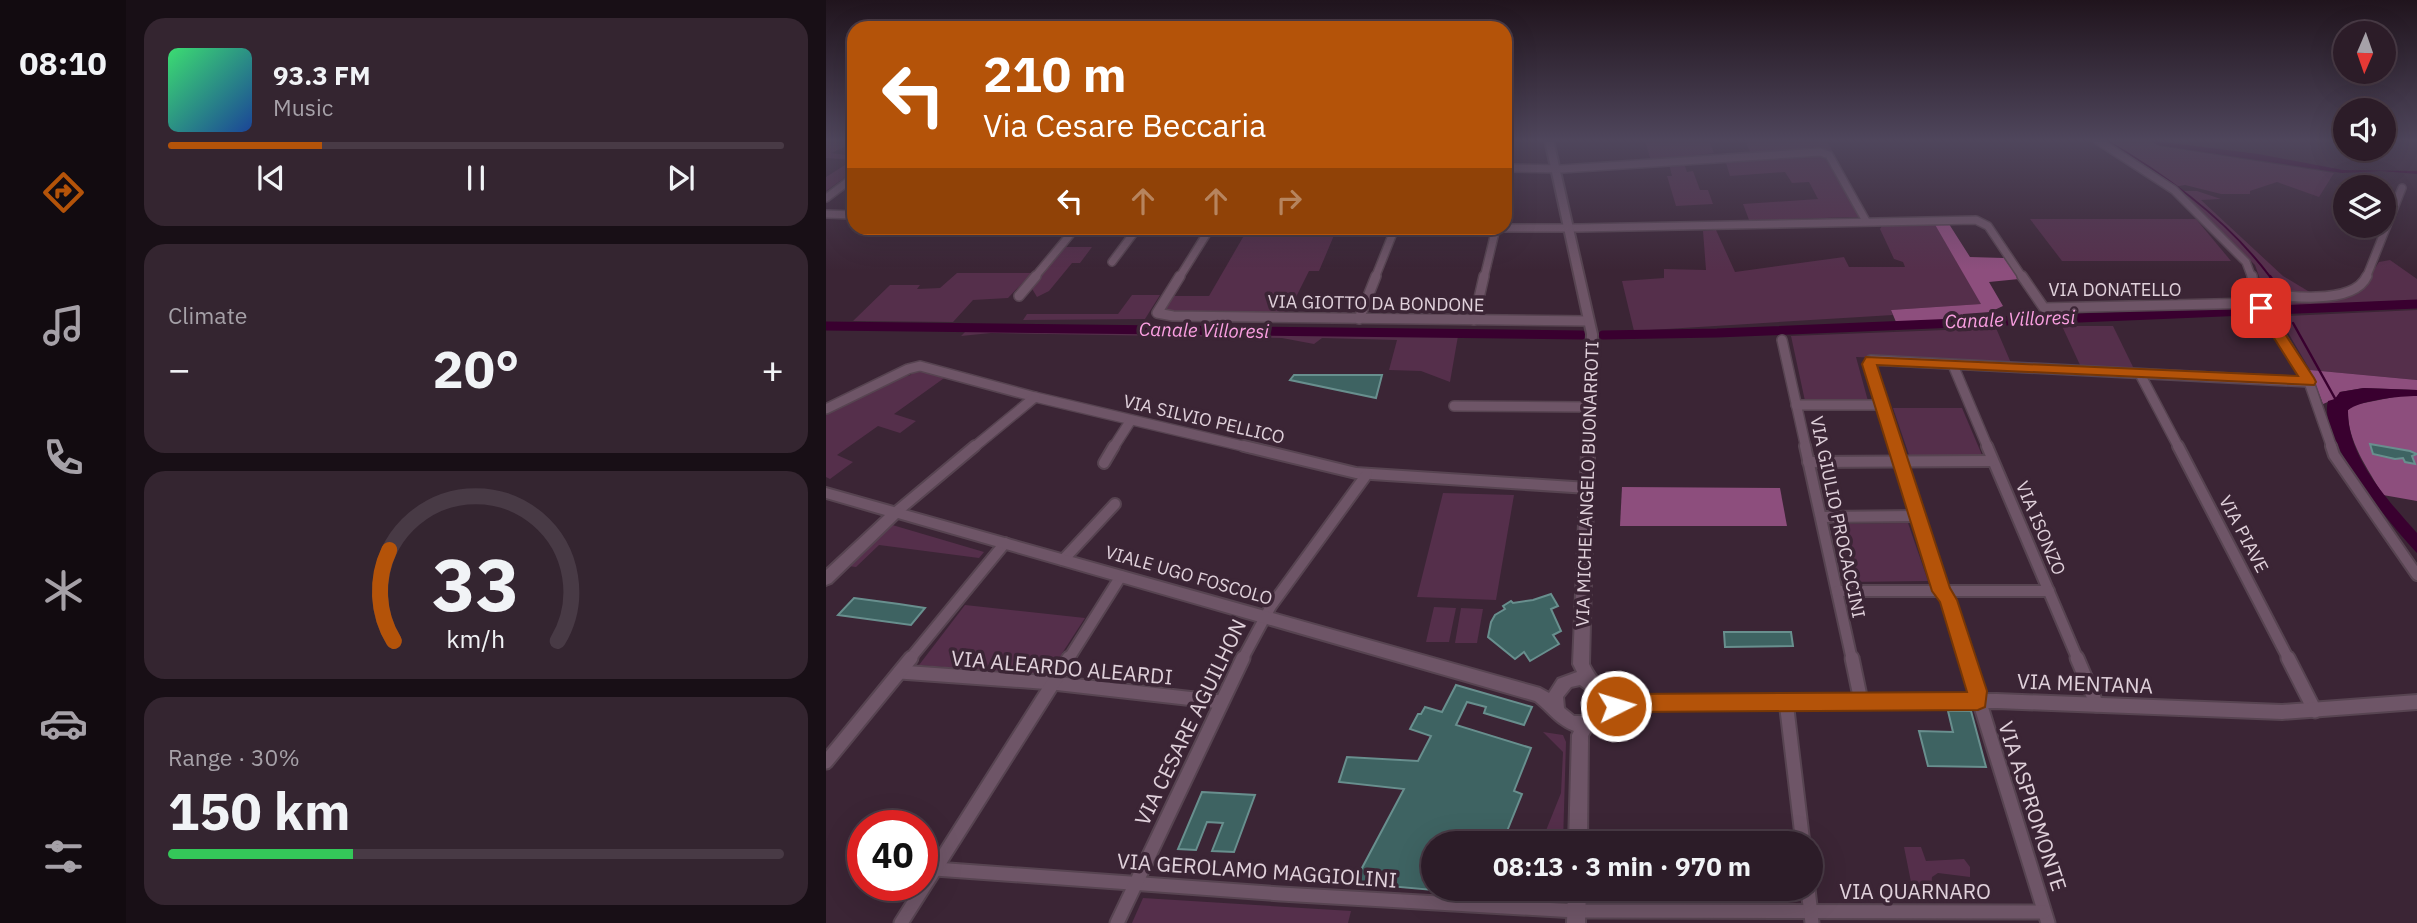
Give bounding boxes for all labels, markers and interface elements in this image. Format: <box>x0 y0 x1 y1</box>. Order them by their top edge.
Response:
north arrow <box>2333 21 2396 84</box>
map controls <box>2333 21 2396 238</box>
text: 08:10 <box>19 42 107 84</box>
text: 210 m <box>983 42 1127 105</box>
icon: left <box>868 49 959 140</box>
text: 93.3 FM <box>273 58 371 92</box>
text: Music <box>273 92 333 122</box>
button: sound <box>2333 98 2396 161</box>
text: Via Cesare Beccaria <box>983 104 1266 146</box>
icon: previous <box>252 159 290 197</box>
icon: pause <box>457 159 495 197</box>
icon: next <box>662 159 700 197</box>
icon: directions <box>39 168 88 217</box>
button: layers <box>2333 175 2396 238</box>
icon: left <box>1051 182 1089 220</box>
icon: ahead <box>1124 182 1162 220</box>
icon: ahead <box>1197 182 1235 220</box>
icon: right <box>1270 182 1308 220</box>
street label: VIA DONATELLO <box>2049 278 2181 301</box>
pin <box>2231 278 2291 338</box>
icon: arrive <box>2242 289 2280 327</box>
street label: VIA GIOTTO DA BONDONE <box>1268 290 1484 316</box>
text: Climate <box>168 300 247 330</box>
icon: music <box>39 301 88 350</box>
water label: Canale Villoresi <box>1944 305 2077 333</box>
water label: Canale Villoresi <box>1139 317 1270 343</box>
text: 20° <box>433 335 519 402</box>
street label: VIA MICHELANGELO BUONARROTI <box>1571 341 1603 627</box>
text: − <box>168 344 191 393</box>
text: + <box>761 344 784 393</box>
street label: VIA SILVIO PELLICO <box>1121 389 1287 449</box>
street label: VIA GIULIO PROCACCINI <box>1805 414 1871 620</box>
icon: phone <box>39 433 88 482</box>
street label: VIA ISONZO <box>2011 477 2071 579</box>
street label: VIA PIAVE <box>2214 491 2274 577</box>
text: 33 <box>432 536 520 631</box>
street label: VIALE UGO FOSCOLO <box>1103 540 1275 610</box>
icon: climate <box>39 566 88 615</box>
street label: VIA CESARE AGUILHON <box>1128 614 1252 830</box>
text: km/h <box>447 621 505 654</box>
street label: VIA ALEARDO ALEARDI <box>950 643 1174 691</box>
street label: VIA MENTANA <box>2016 667 2154 699</box>
position arrow <box>1579 669 1653 743</box>
icon: car <box>39 699 88 748</box>
street label: VIA ASPROMONTE <box>1992 717 2074 895</box>
text: Range · 30% <box>168 742 300 772</box>
text: 150 km <box>168 777 350 844</box>
speed limit sign: 40 <box>847 810 938 901</box>
icon: filters <box>39 832 88 881</box>
street label: VIA GEROLAMO MAGGIOLINI <box>1116 846 1398 894</box>
text: 08:13 · 3 min · 970 m <box>1493 849 1751 883</box>
street label: VIA QUARNARO <box>1839 877 1991 905</box>

